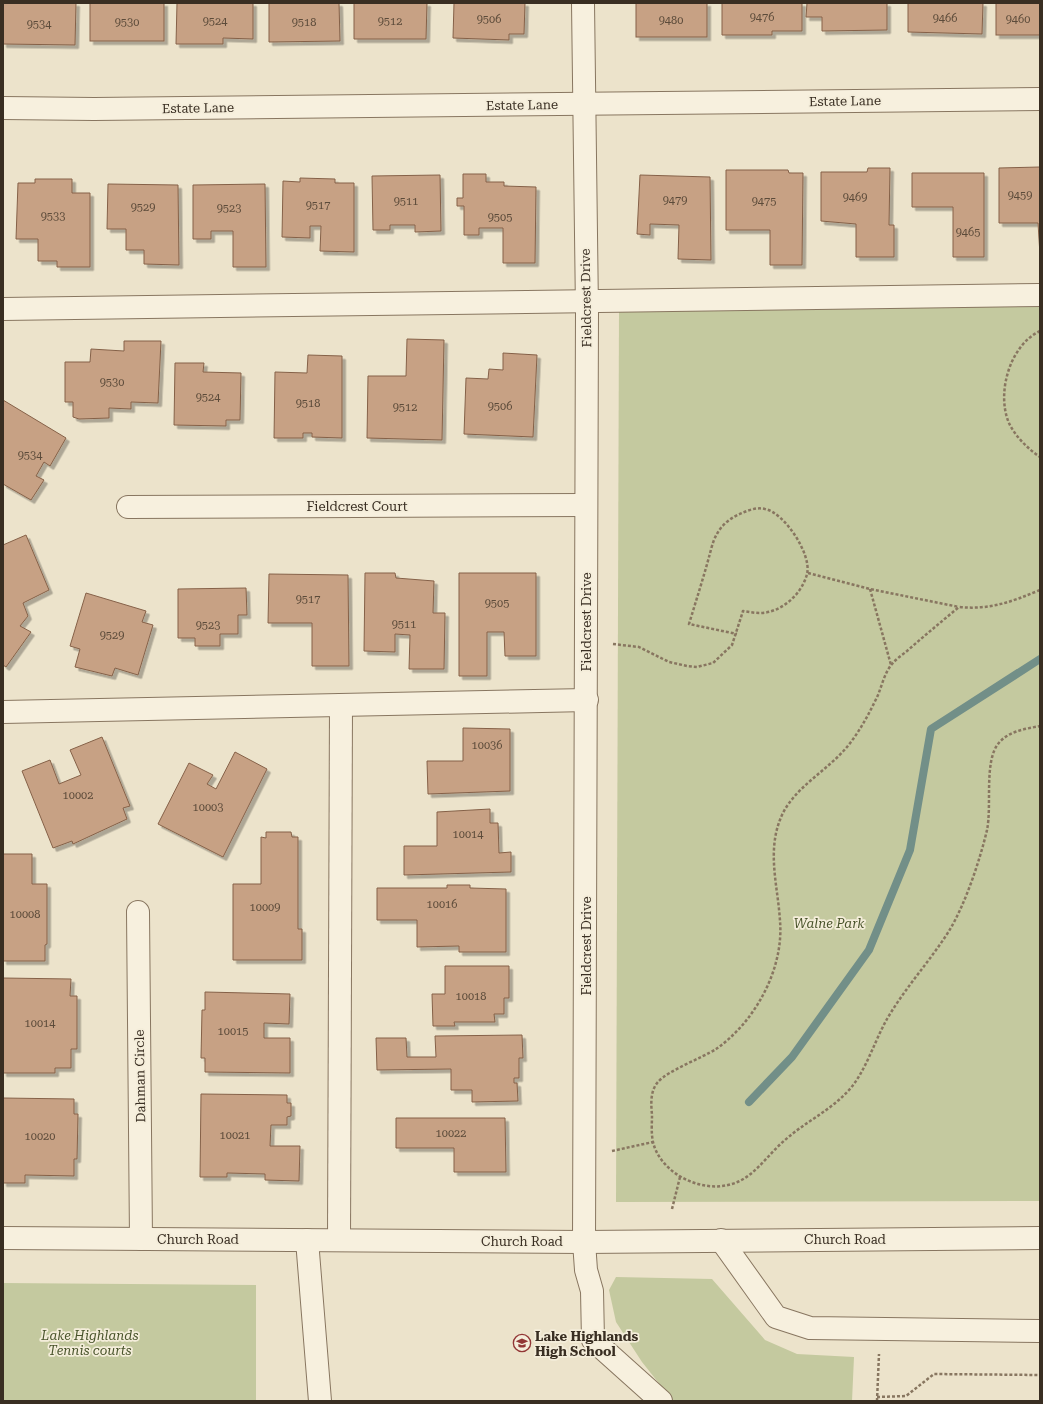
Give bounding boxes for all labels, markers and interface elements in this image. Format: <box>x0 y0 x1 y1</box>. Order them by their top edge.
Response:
house number: 9476 <box>750 11 774 24</box>
house number: 9466 <box>933 12 957 25</box>
house number: 9506 <box>477 13 501 26</box>
house number: 9460 <box>1006 13 1030 26</box>
house number: 9480 <box>659 14 683 27</box>
house number: 9524 <box>203 15 228 28</box>
house number: 9512 <box>378 15 402 28</box>
house number: 9530 <box>115 16 139 29</box>
house number: 9518 <box>292 16 316 29</box>
house number: 9534 <box>27 18 52 31</box>
street label: Estate Lane <box>809 93 881 109</box>
street label: Estate Lane <box>486 97 558 113</box>
street label: Estate Lane <box>162 100 234 116</box>
house number: 9459 <box>1008 189 1032 202</box>
house number: 9469 <box>843 191 867 204</box>
house number: 9479 <box>663 194 687 207</box>
house number: 9511 <box>394 195 418 208</box>
house number: 9475 <box>752 195 776 208</box>
house number: 9517 <box>306 199 330 212</box>
house number: 9529 <box>131 201 155 214</box>
house number: 9523 <box>217 202 241 215</box>
house number: 9533 <box>41 210 65 223</box>
house number: 9505 <box>488 211 512 224</box>
house number: 9465 <box>956 226 980 239</box>
street label: Fieldcrest Drive <box>578 248 594 348</box>
house number: 9530 <box>100 376 124 389</box>
house number: 9524 <box>196 391 221 404</box>
house number: 9518 <box>296 397 320 410</box>
house number: 9506 <box>488 400 512 413</box>
house number: 9512 <box>393 401 417 414</box>
house number: 9534 <box>18 449 43 462</box>
street label: Fieldcrest Court <box>306 499 408 514</box>
street label: Fieldcrest Drive <box>579 572 594 672</box>
house number: 9517 <box>296 593 320 606</box>
house number: 9505 <box>485 597 509 610</box>
house number: 9511 <box>392 618 416 631</box>
house number: 9523 <box>196 619 220 632</box>
house number: 9529 <box>100 629 124 642</box>
house number: 10036 <box>472 739 502 752</box>
house number: 10002 <box>63 789 93 802</box>
house number: 10003 <box>193 801 223 814</box>
house number: 10014 <box>453 828 484 841</box>
street label: Fieldcrest Drive <box>579 896 594 996</box>
house number: 10016 <box>427 898 457 911</box>
house number: 10009 <box>250 901 280 914</box>
house number: 10008 <box>10 908 40 921</box>
park label: Walne Park <box>794 916 865 931</box>
house number: 10018 <box>456 990 486 1003</box>
house number: 10014 <box>25 1017 56 1030</box>
house number: 10015 <box>218 1025 248 1038</box>
street label: Dahman Circle <box>132 1029 148 1123</box>
house number: 10022 <box>436 1127 466 1140</box>
house number: 10021 <box>220 1129 250 1142</box>
house number: 10020 <box>25 1130 55 1143</box>
street label: Church Road <box>157 1232 240 1247</box>
street label: Church Road <box>804 1232 887 1247</box>
street label: Church Road <box>481 1234 564 1249</box>
park label: Lake Highlands Tennis courts <box>40 1328 139 1358</box>
place label: Lake Highlands High School <box>535 1329 638 1359</box>
school or university icon: Lake Highlands High School <box>512 1333 532 1353</box>

